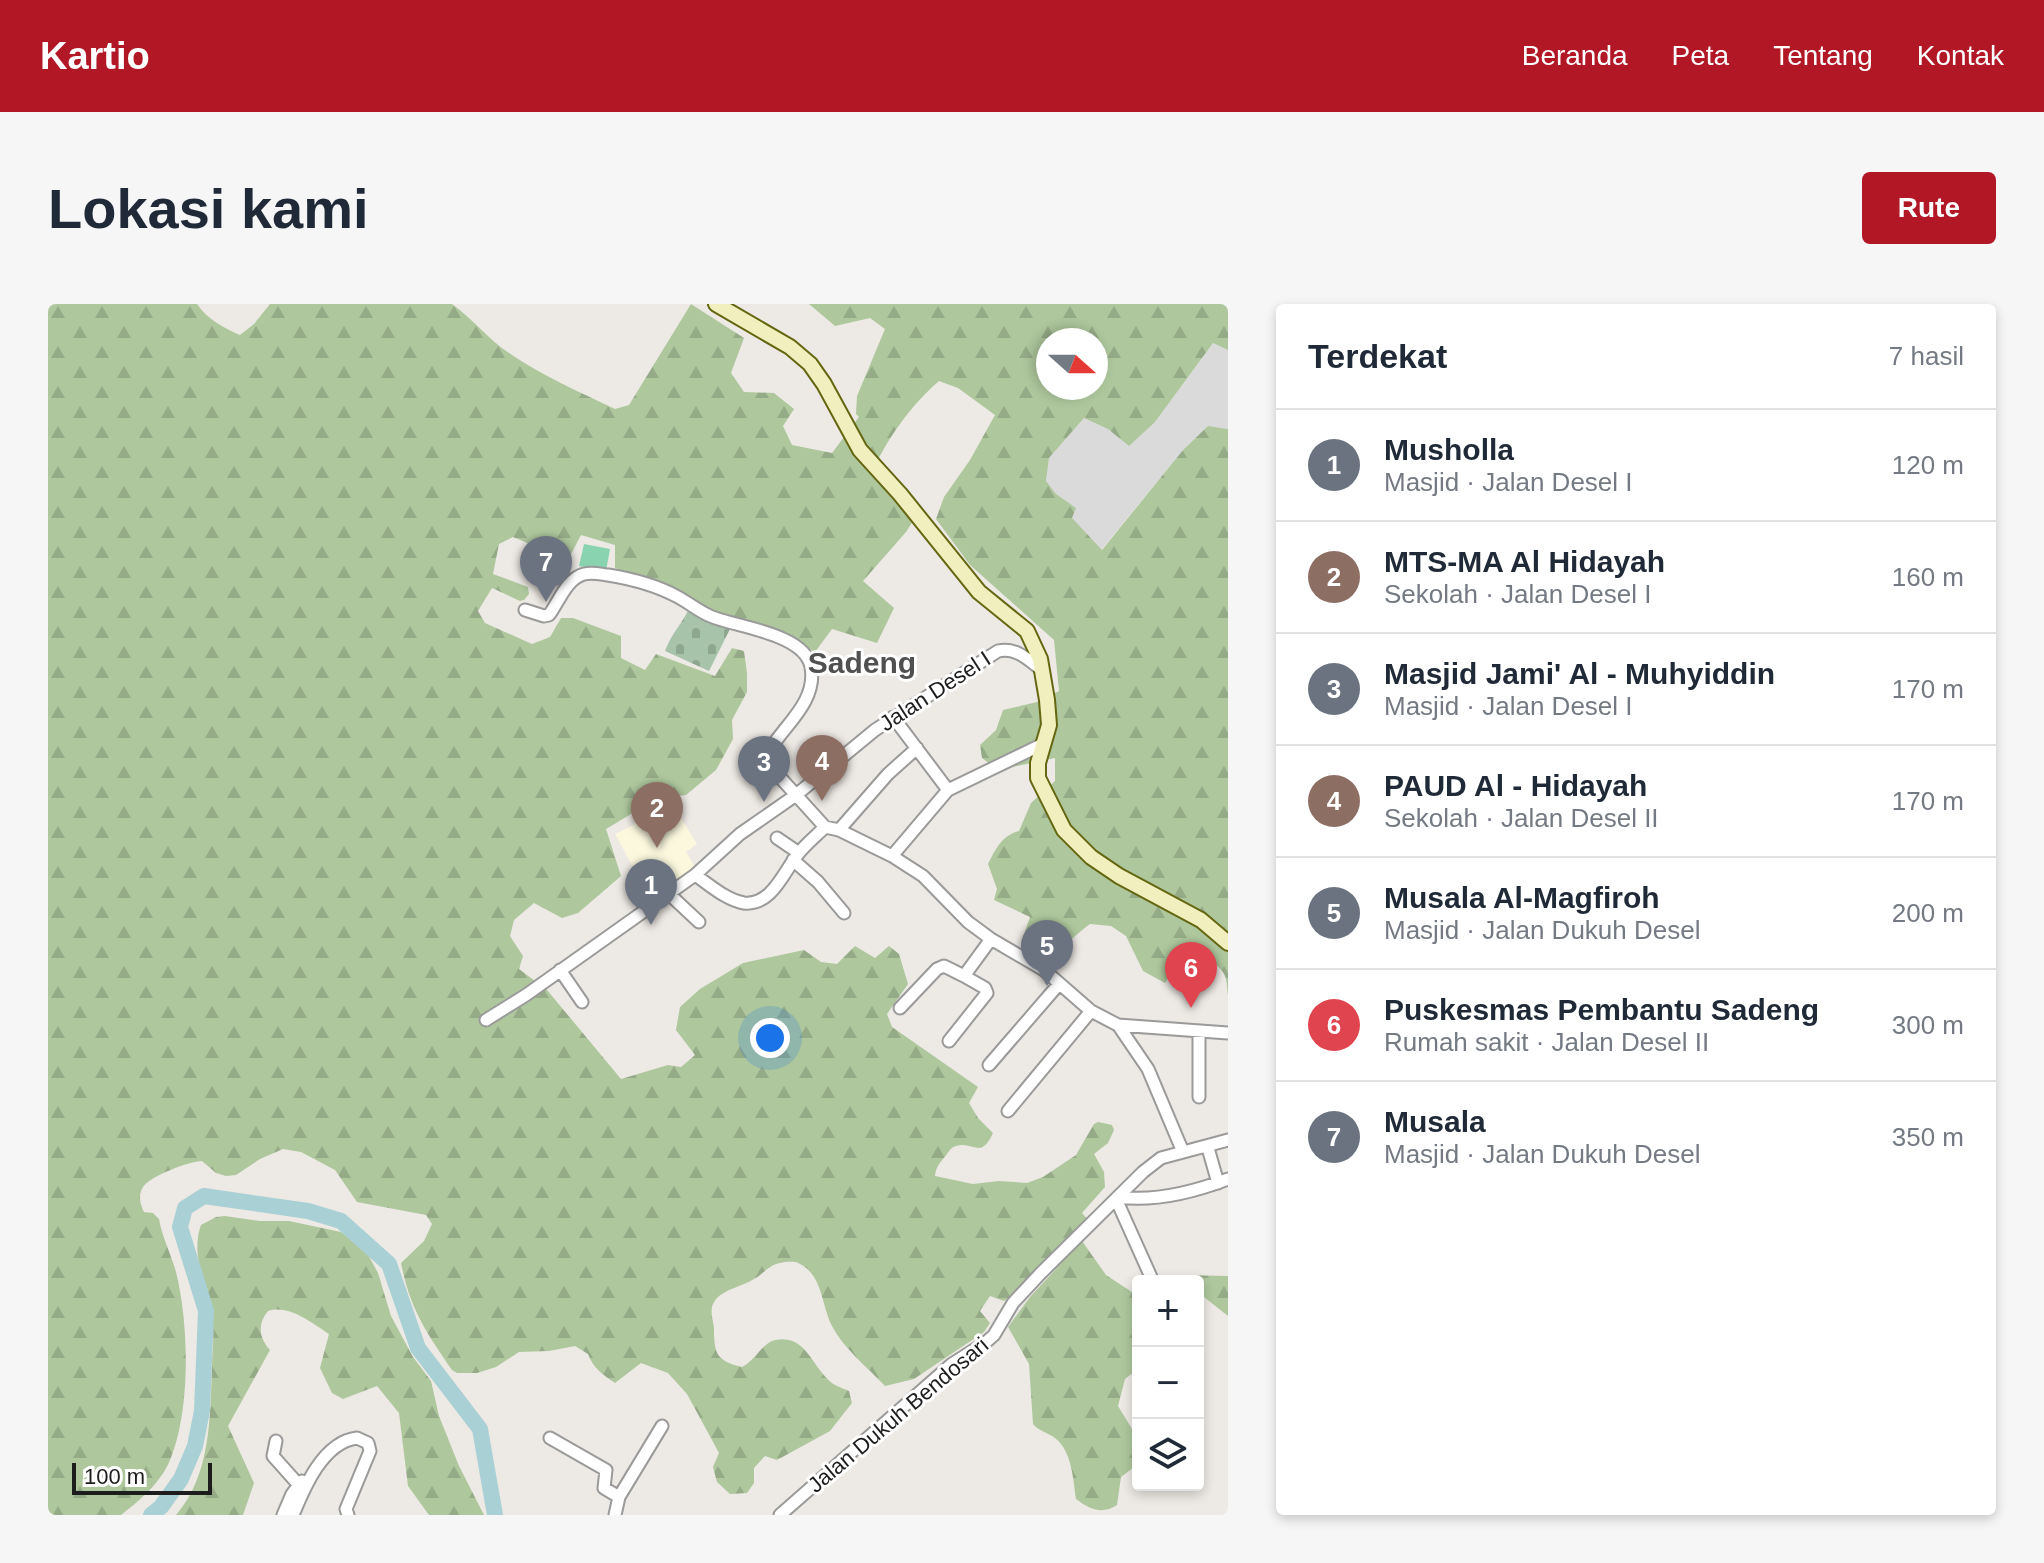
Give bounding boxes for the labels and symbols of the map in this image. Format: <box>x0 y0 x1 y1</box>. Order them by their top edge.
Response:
north arrow <box>1036 328 1108 400</box>
pin: 7 <box>520 536 572 602</box>
district label: Sadeng <box>808 646 916 679</box>
street label: Jalan Desel I <box>875 646 995 736</box>
pin: 4 <box>796 735 848 801</box>
pin: 3 <box>738 736 790 802</box>
pin: 2 <box>631 782 683 848</box>
pin: 1 <box>625 859 677 925</box>
pin: 5 <box>1021 920 1073 986</box>
pin: 6 <box>1165 942 1217 1008</box>
your location <box>750 1018 790 1058</box>
street label: Jalan Dukuh Bendosari <box>803 1332 993 1498</box>
scale bar <box>72 1459 212 1495</box>

